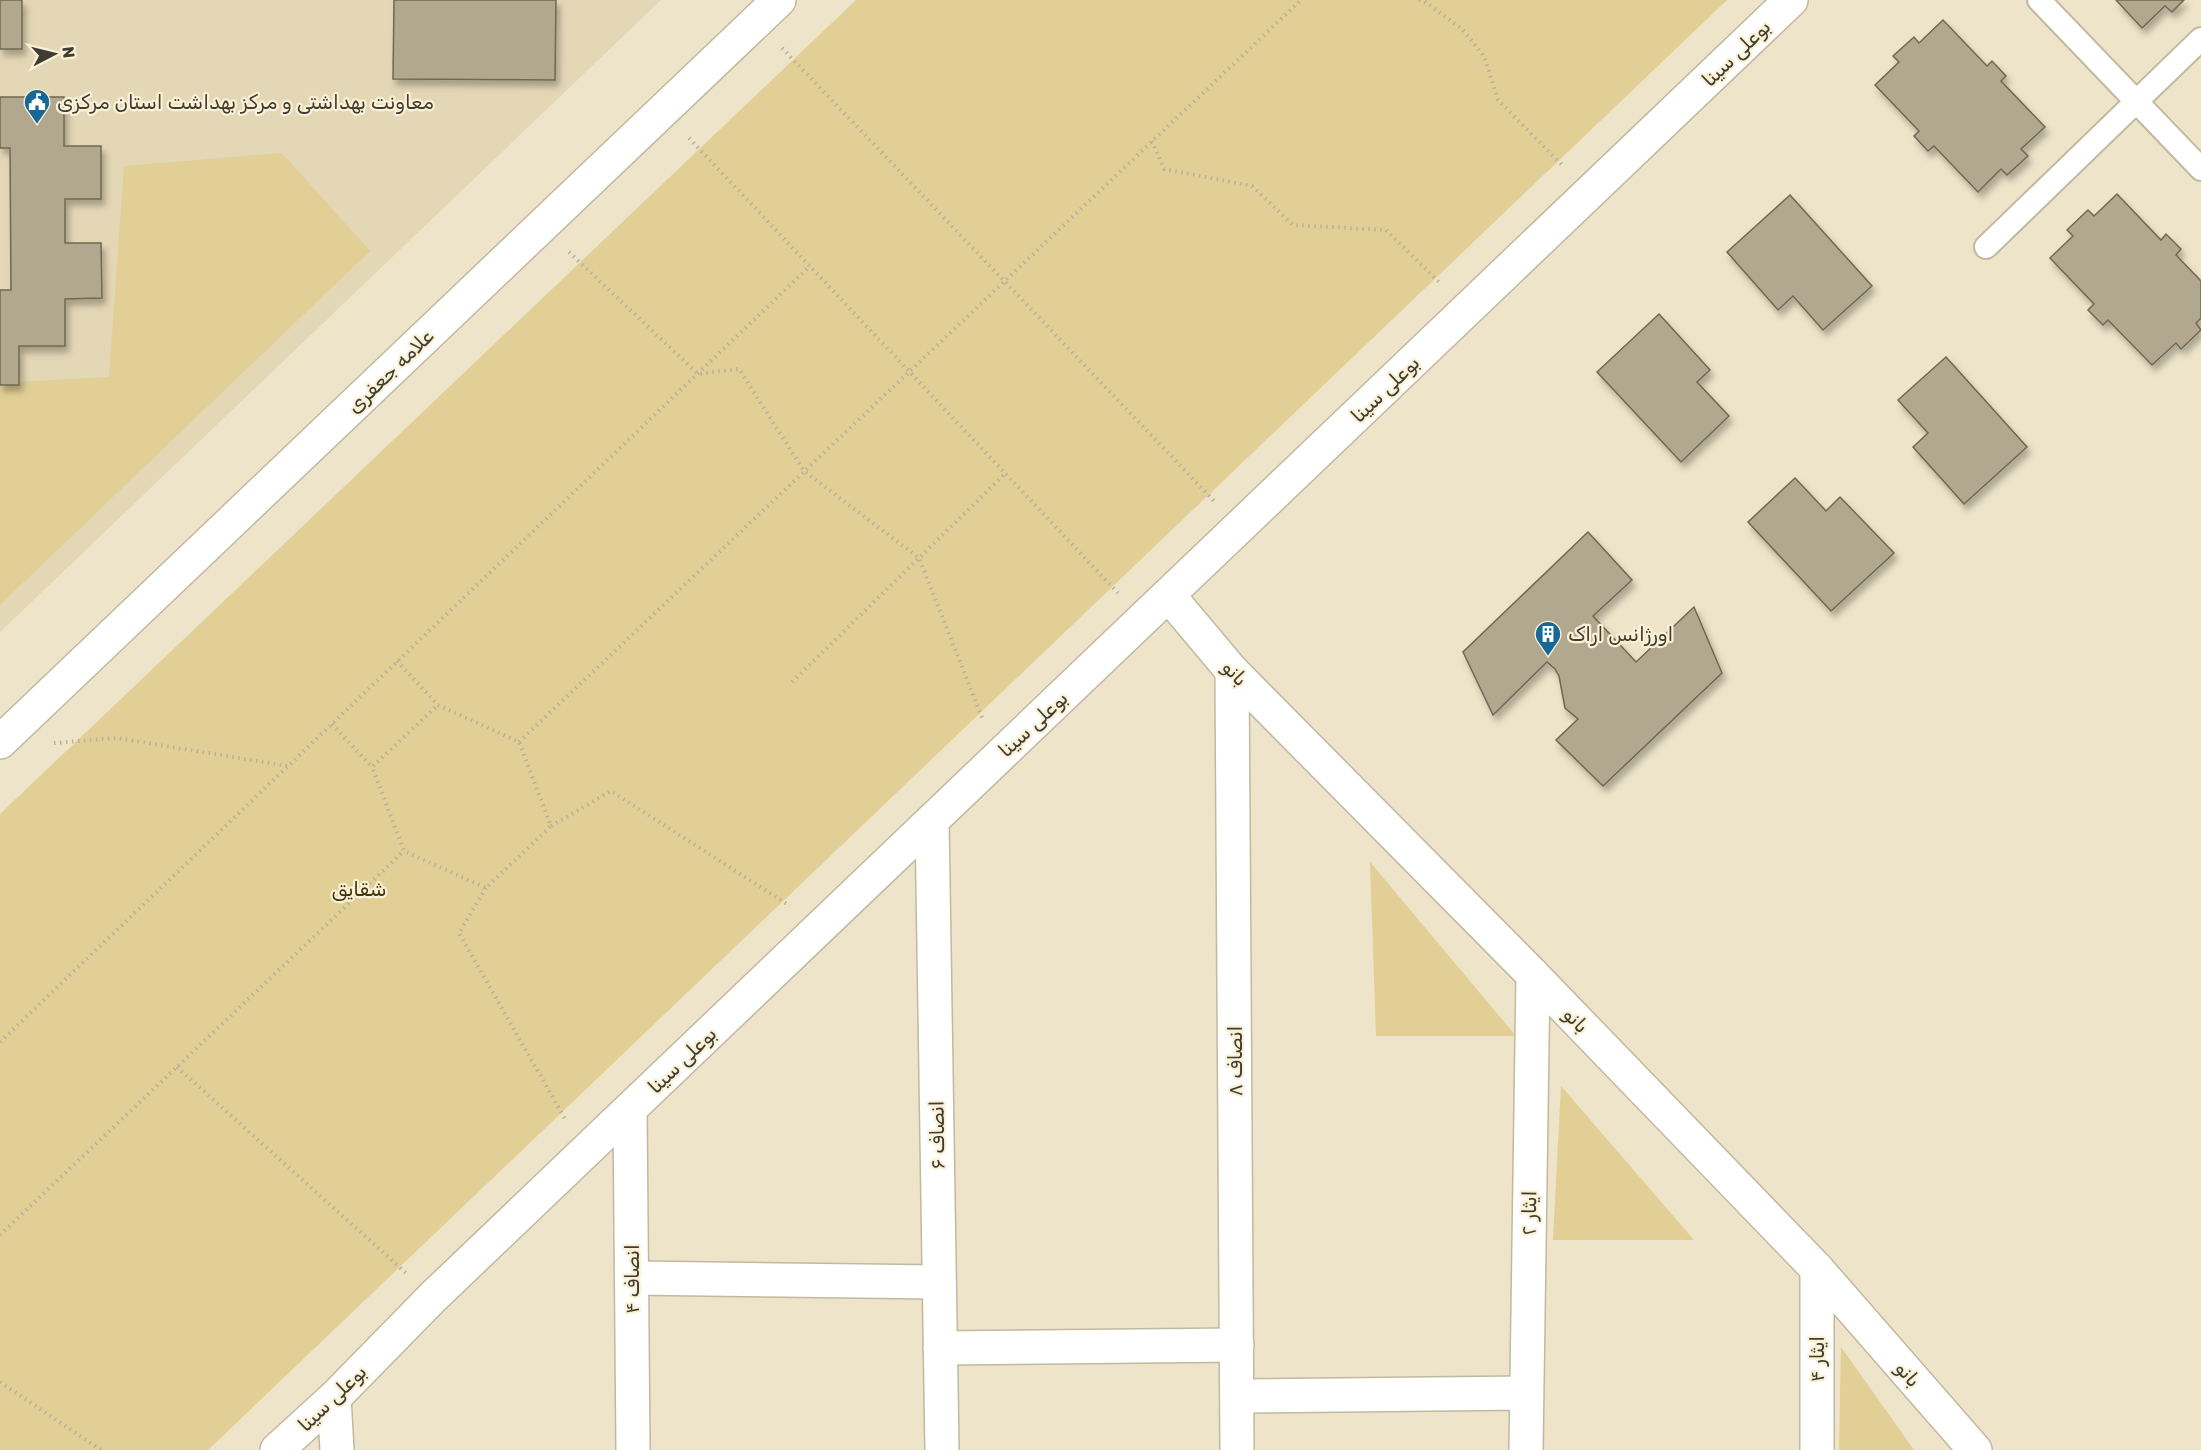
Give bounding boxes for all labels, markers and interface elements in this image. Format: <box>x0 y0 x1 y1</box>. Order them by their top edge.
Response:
street label: بوعلی سینا <box>1697 14 1775 92</box>
north arrow <box>24 24 84 84</box>
text: N <box>58 45 79 59</box>
public building icon: معاونت بهداشتی و مرکز بهداشت استان مرکزی <box>22 87 52 125</box>
place label: معاونت بهداشتی و مرکز بهداشت استان مرکزی <box>57 90 434 114</box>
street label: علامه جعفری <box>342 324 438 418</box>
street label: بوعلی سینا <box>1346 350 1424 428</box>
building icon: اورژانس اراک <box>1533 619 1563 657</box>
place label: اورژانس اراک <box>1568 622 1673 646</box>
street label: بانو <box>1217 655 1253 691</box>
street label: بوعلی سینا <box>993 686 1073 762</box>
park label: شقایق <box>332 877 387 901</box>
street label: بانو <box>1558 1002 1594 1038</box>
street label: بوعلی سینا <box>643 1021 721 1099</box>
street label: انصاف ۸ <box>1223 1026 1247 1096</box>
street label: انصاف ۶ <box>924 1100 950 1170</box>
street label: ایثار ۲ <box>1517 1191 1541 1235</box>
street label: انصاف ۴ <box>620 1244 644 1314</box>
street label: ایثار ۴ <box>1805 1336 1829 1382</box>
street label: بانو <box>1890 1356 1926 1392</box>
street label: بوعلی سینا <box>293 1359 371 1437</box>

